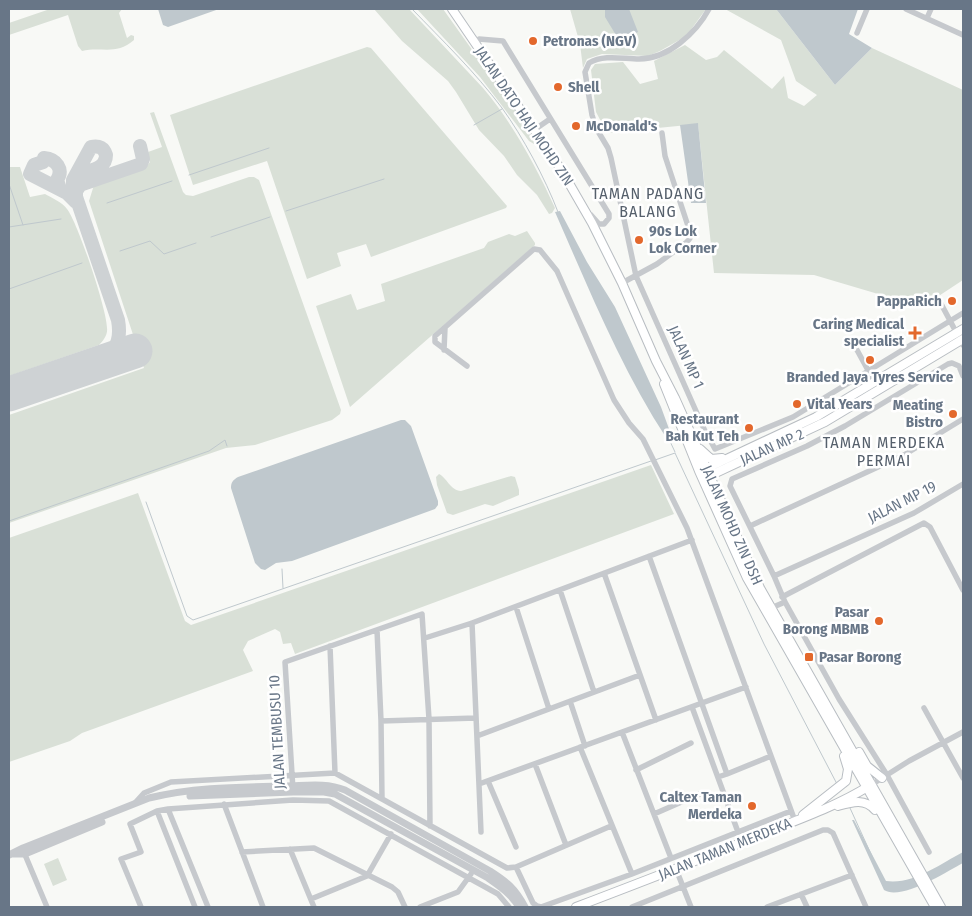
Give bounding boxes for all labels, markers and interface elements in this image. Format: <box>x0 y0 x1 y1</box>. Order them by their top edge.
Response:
place label: Petronas (NGV) <box>543 32 637 50</box>
marker: Petronas (NGV) <box>527 35 539 47</box>
street label: JALAN DATO HAJI MOHD ZIN <box>471 43 577 189</box>
place label: Shell <box>568 78 600 96</box>
marker: Shell <box>552 81 564 93</box>
place label: McDonald's <box>586 117 658 135</box>
marker: McDonald's <box>570 120 582 132</box>
district label: TAMAN PADANG BALANG <box>592 184 704 221</box>
place label: 90s Lok Lok Corner <box>649 222 717 257</box>
marker: 90s Lok Lok Corner <box>633 234 645 246</box>
place label: PappaRich <box>877 292 942 310</box>
marker: PappaRich <box>946 295 958 307</box>
place label: Caring Medical specialist <box>813 315 905 350</box>
street label: JALAN MP 1 <box>664 323 708 391</box>
marker: Caring Medical specialist <box>908 326 922 340</box>
marker: Branded Jaya Tyres Service <box>864 354 876 366</box>
place label: Branded Jaya Tyres Service <box>787 368 954 386</box>
place label: Vital Years <box>806 395 873 413</box>
place label: Meating Bistro <box>893 396 944 431</box>
marker: Vital Years <box>791 398 803 410</box>
marker: Meating Bistro <box>947 408 959 420</box>
place label: Restaurant Bah Kut Teh <box>665 410 740 445</box>
marker: Restaurant Bah Kut Teh <box>743 422 755 434</box>
street label: JALAN MP 2 <box>737 425 807 469</box>
district label: TAMAN MERDEKA PERMAI <box>823 433 945 470</box>
street label: JALAN MOHD ZIN DSH <box>697 462 767 588</box>
street label: JALAN MP 19 <box>865 477 939 527</box>
place label: Pasar Borong MBMB <box>783 603 870 638</box>
marker: Pasar Borong MBMB <box>873 615 885 627</box>
place label: Pasar Borong <box>819 648 902 666</box>
marker: Pasar Borong <box>803 651 815 663</box>
street label: JALAN TEMBUSU 10 <box>265 675 289 789</box>
place label: Caltex Taman Merdeka <box>659 788 743 823</box>
marker: Caltex Taman Merdeka <box>746 800 758 812</box>
street label: JALAN TAMAN MERDEKA <box>656 814 794 884</box>

